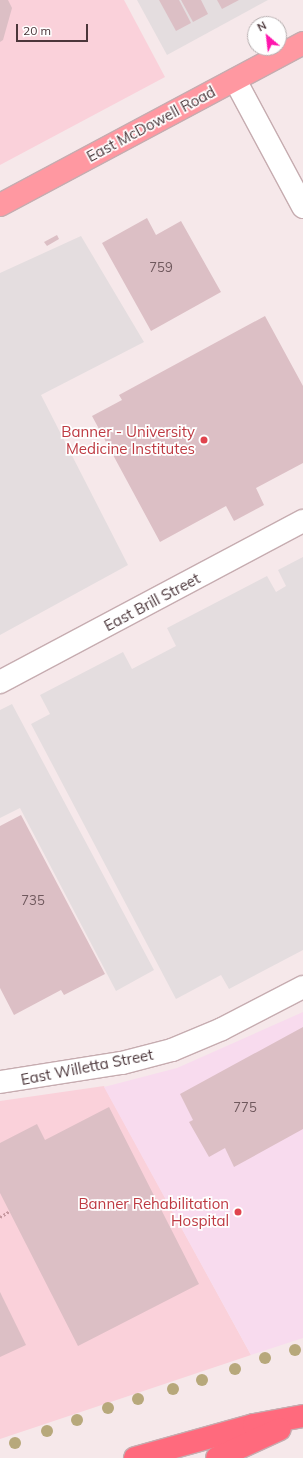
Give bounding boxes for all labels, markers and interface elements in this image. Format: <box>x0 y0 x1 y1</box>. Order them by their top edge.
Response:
scale bar <box>18 16 90 42</box>
north arrow <box>247 16 287 56</box>
text: N <box>255 18 269 34</box>
text: 20 m <box>23 23 51 38</box>
street label: East McDowell Road <box>84 82 218 166</box>
house number: 759 <box>149 259 173 275</box>
place label: Banner - University Medicine Institutes <box>61 422 195 457</box>
marker: Banner - University Medicine Institutes <box>198 434 210 446</box>
street label: East Brill Street <box>101 569 203 635</box>
house number: 735 <box>21 892 45 908</box>
street label: East Willetta Street <box>19 1045 155 1089</box>
house number: 775 <box>233 1099 257 1115</box>
place label: Banner Rehabilitation Hospital <box>78 1194 229 1229</box>
marker: Banner Rehabilitation Hospital <box>232 1206 244 1218</box>

